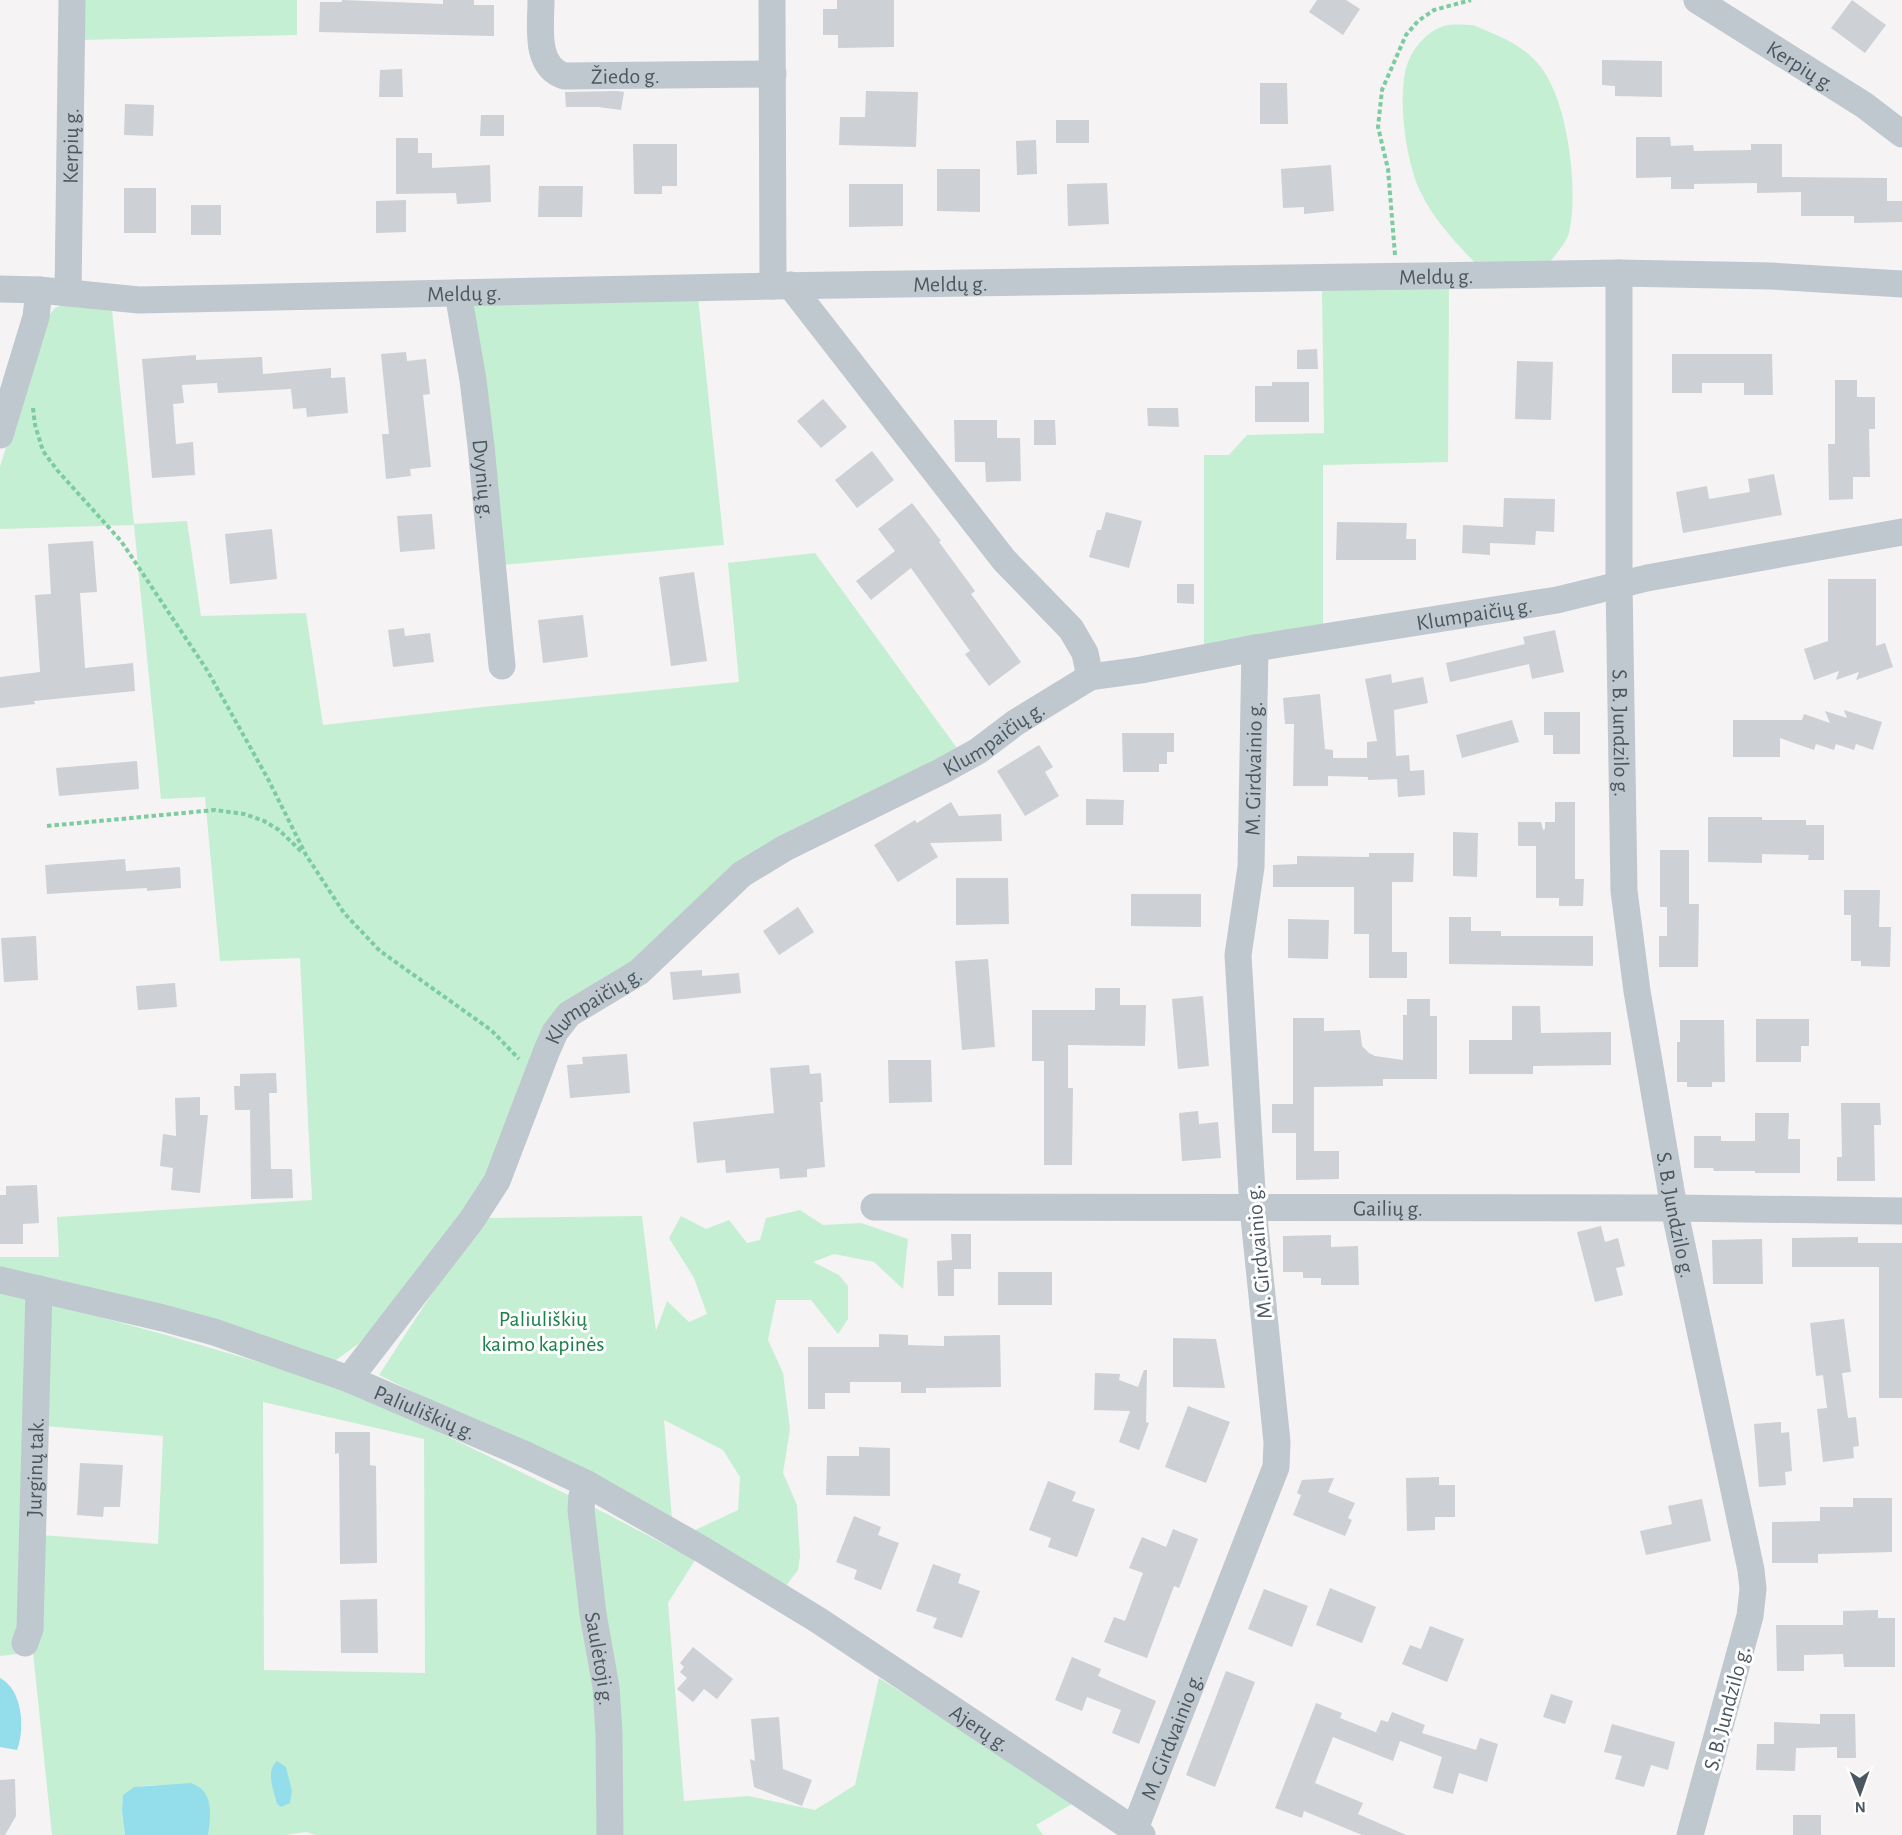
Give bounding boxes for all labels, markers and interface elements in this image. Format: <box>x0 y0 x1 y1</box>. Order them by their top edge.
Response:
street label: Kerpių g. <box>1763 37 1839 96</box>
street label: Žiedo g. <box>591 65 660 88</box>
street label: Kerpių g. <box>59 108 83 184</box>
street label: Meldų g. <box>1399 265 1474 288</box>
street label: Meldų g. <box>913 273 988 296</box>
street label: Meldų g. <box>427 282 502 306</box>
street label: Dvynių g. <box>468 438 498 520</box>
street label: Klumpaičių g. <box>1415 594 1534 634</box>
street label: S. B. Jundzilo g. <box>1608 669 1632 797</box>
street label: Klumpaičių g. <box>939 698 1049 780</box>
street label: M. Girdvainio g. <box>1242 701 1266 836</box>
street label: Klumpaičių g. <box>541 963 646 1048</box>
street label: S. B. Jundzilo g. <box>1653 1150 1699 1280</box>
street label: M. Girdvainio g. <box>1242 1184 1276 1320</box>
street label: Gailių g. <box>1353 1198 1423 1220</box>
park label: Paliuliškių kaimo kapinės <box>481 1308 605 1355</box>
street label: Paliuliškių g. <box>371 1381 479 1444</box>
street label: Jurginų tak. <box>23 1417 48 1517</box>
street label: Saulėtoji g. <box>581 1610 617 1706</box>
street label: S. B. Jundzilo g. <box>1700 1644 1754 1773</box>
street label: M. Girdvainio g. <box>1137 1670 1207 1803</box>
street label: Ajerų g. <box>946 1701 1013 1756</box>
north arrow <box>1830 1763 1890 1823</box>
text: N <box>1855 1799 1866 1815</box>

